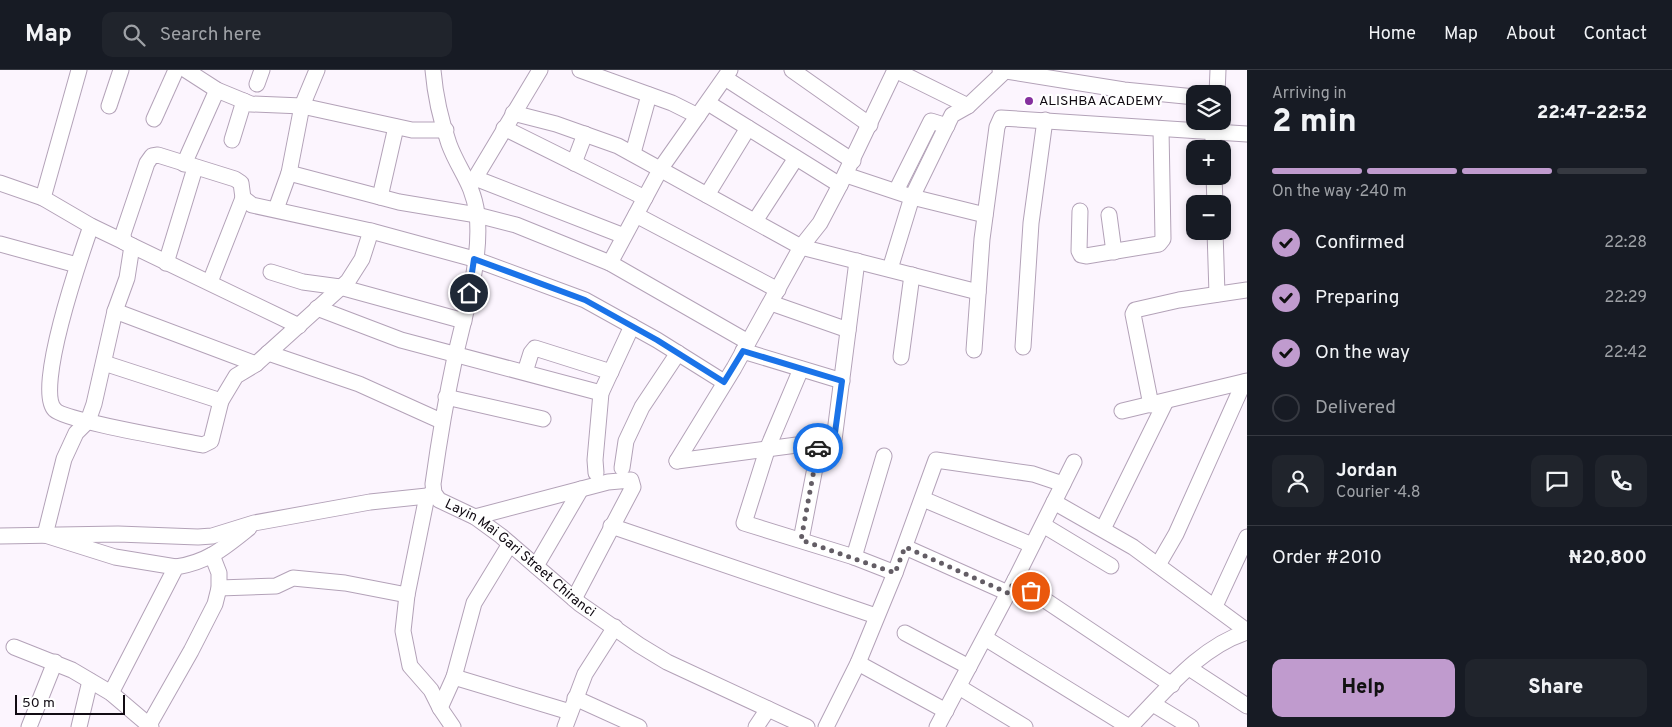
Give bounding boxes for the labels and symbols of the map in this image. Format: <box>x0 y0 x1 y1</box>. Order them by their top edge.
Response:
place label: ALISHBA ACADEMY <box>1039 93 1163 110</box>
marker: ALISHBA ACADEMY <box>1023 95 1035 107</box>
pin <box>448 272 490 314</box>
courier <box>793 423 843 473</box>
street label: Layin Mai Gari Street Chiranci <box>442 496 599 621</box>
pin <box>1010 570 1052 612</box>
scale bar <box>15 692 125 715</box>

